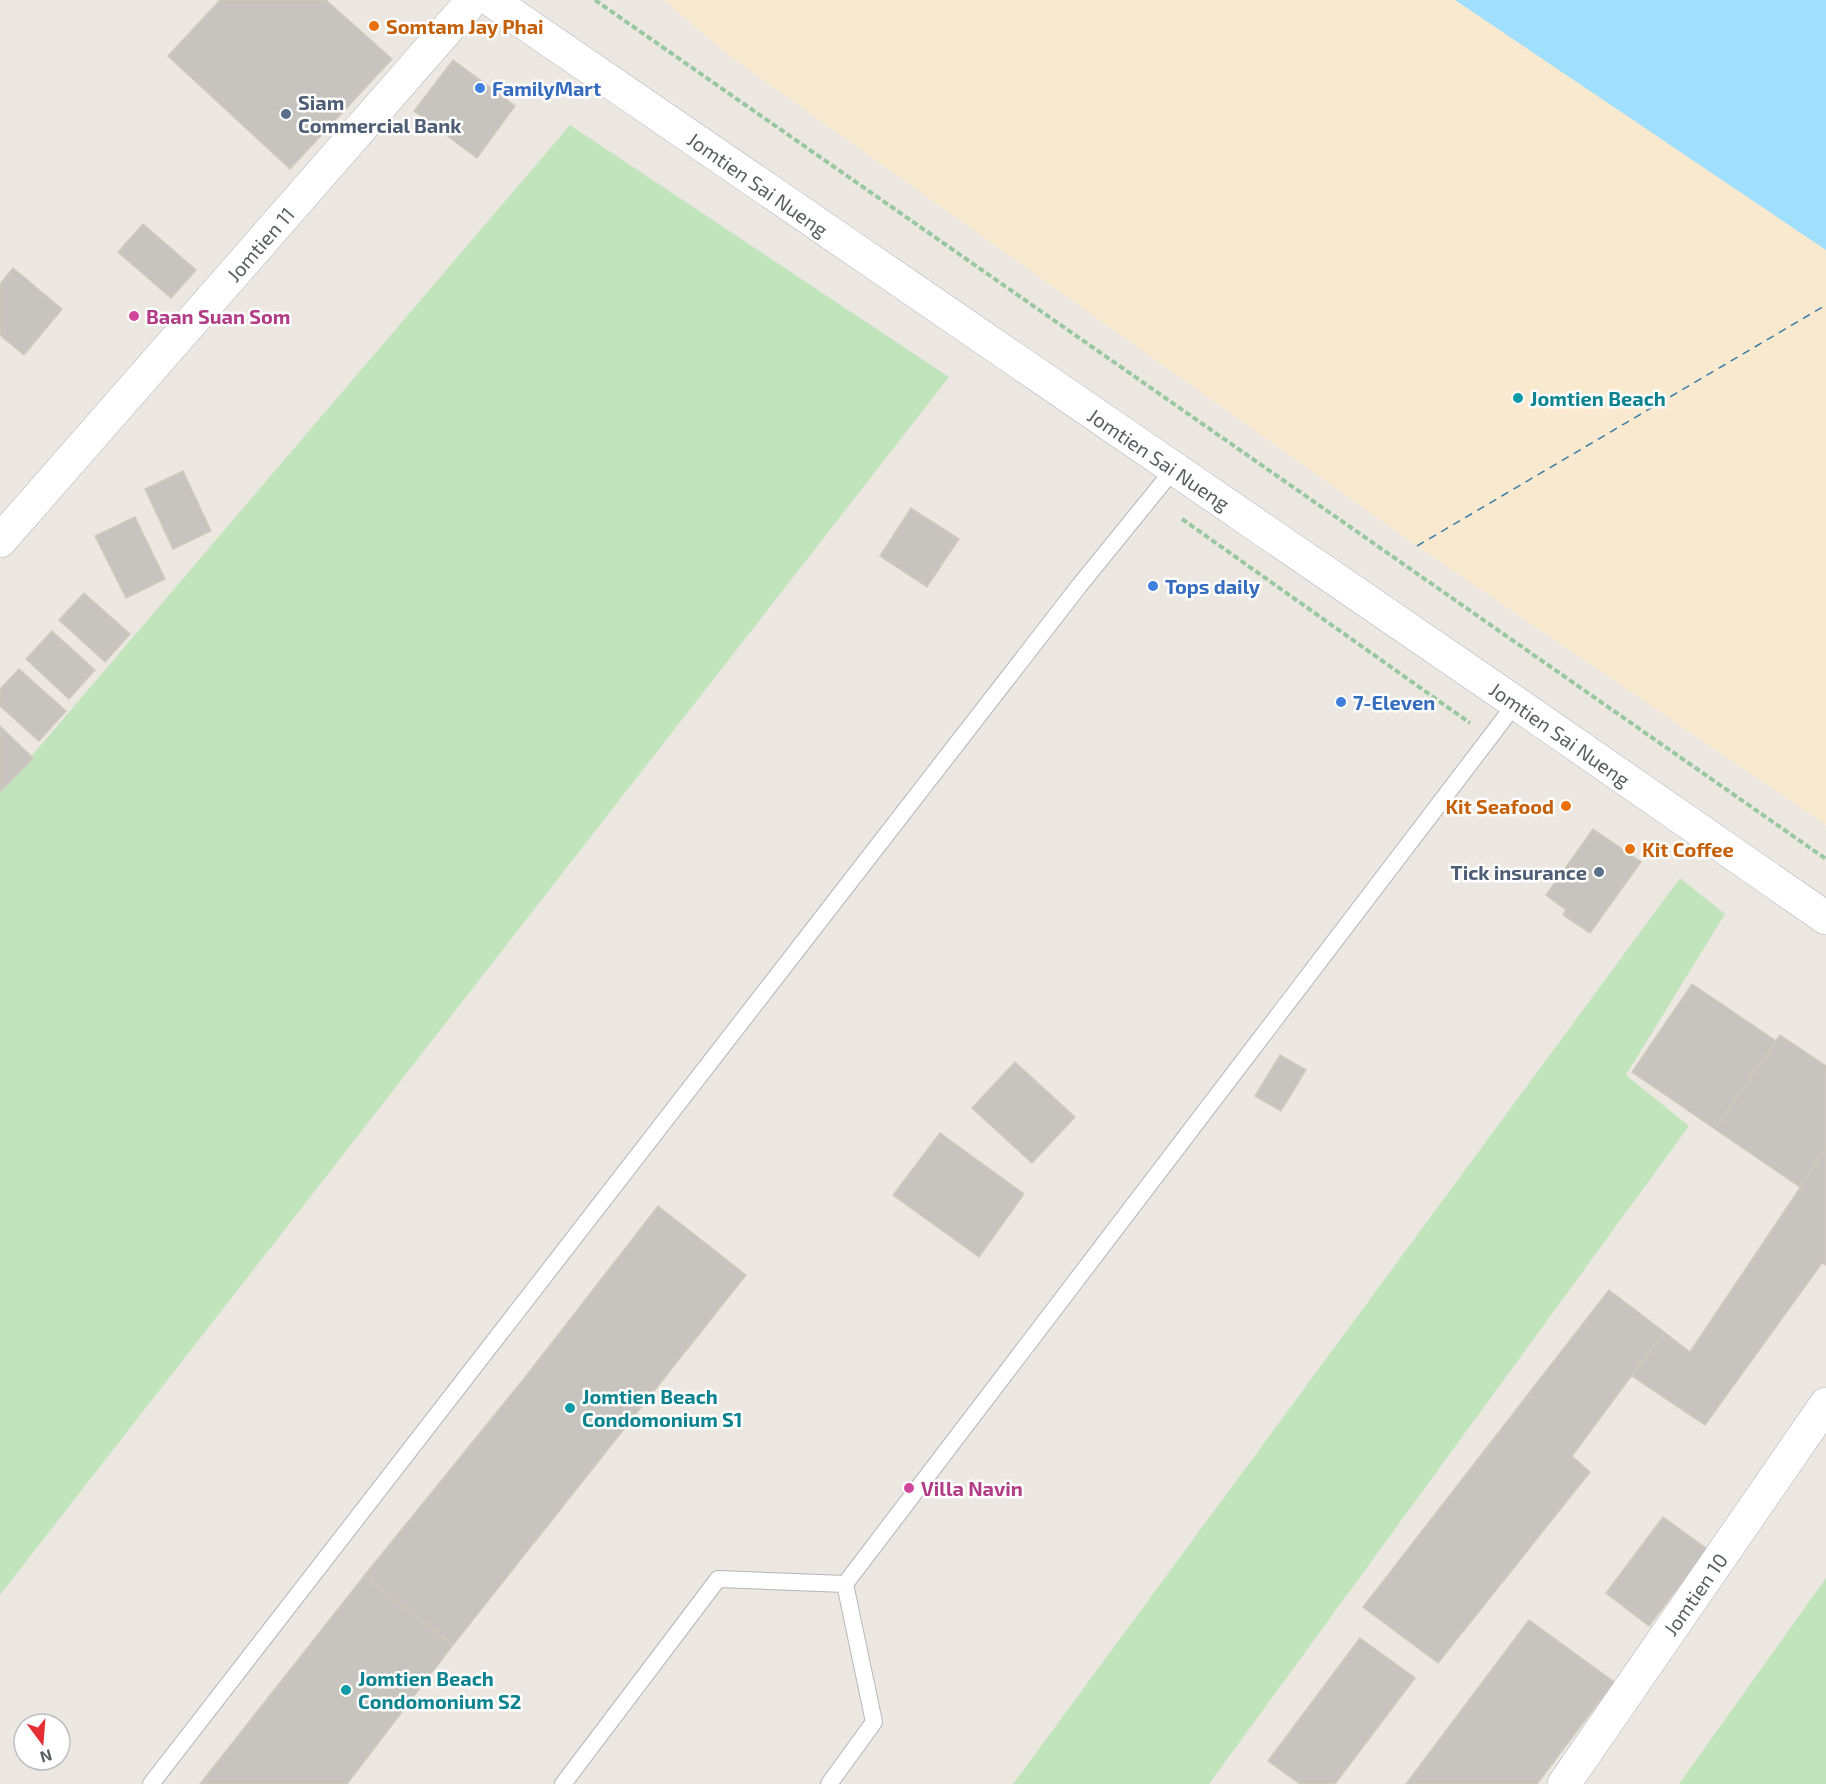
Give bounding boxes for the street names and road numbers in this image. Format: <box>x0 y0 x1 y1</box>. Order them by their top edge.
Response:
street label: Jomtien Sai Nueng <box>683 127 833 241</box>
street label: Jomtien 11 <box>221 202 299 286</box>
street label: Jomtien Sai Nueng <box>1084 403 1234 515</box>
street label: Jomtien Sai Nueng <box>1485 677 1635 791</box>
street label: Jomtien 10 <box>1658 1548 1732 1640</box>

